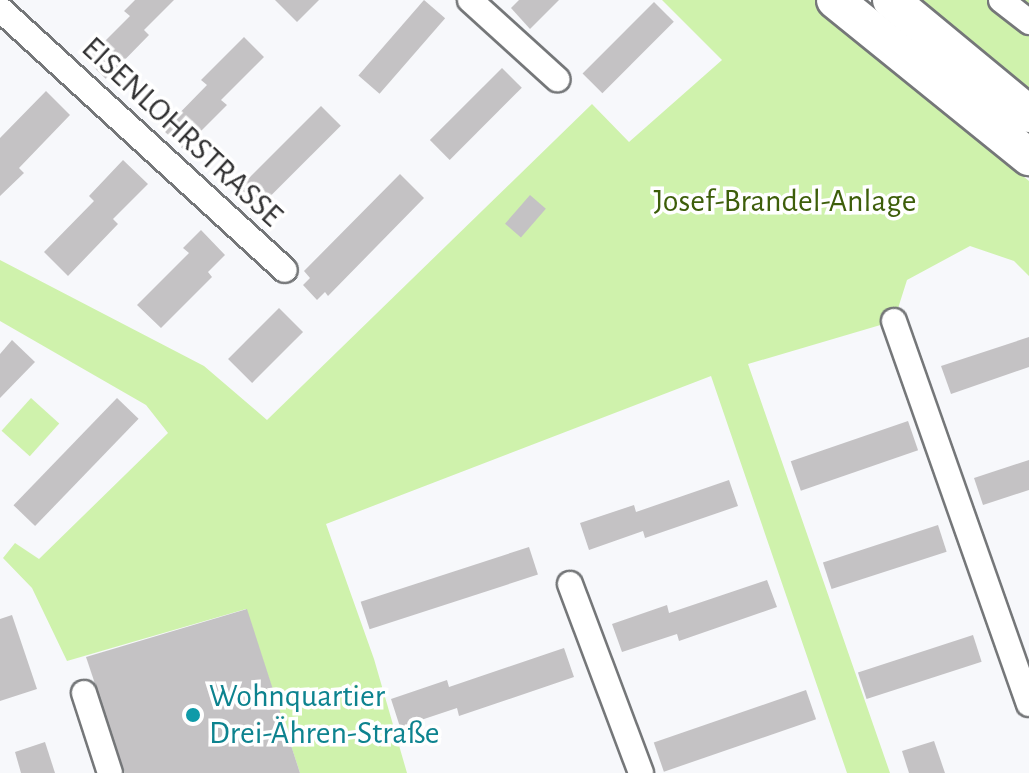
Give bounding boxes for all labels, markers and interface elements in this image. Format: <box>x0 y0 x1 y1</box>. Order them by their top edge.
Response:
street label: EISENLOHRSTRASSE <box>74 29 290 235</box>
park label: Josef-Brandel-Anlage <box>653 182 917 220</box>
place label: Wohnquartier Drei-Ähren-Straße <box>209 678 439 753</box>
marker: Wohnquartier Drei-Ähren-Straße <box>184 706 202 724</box>

